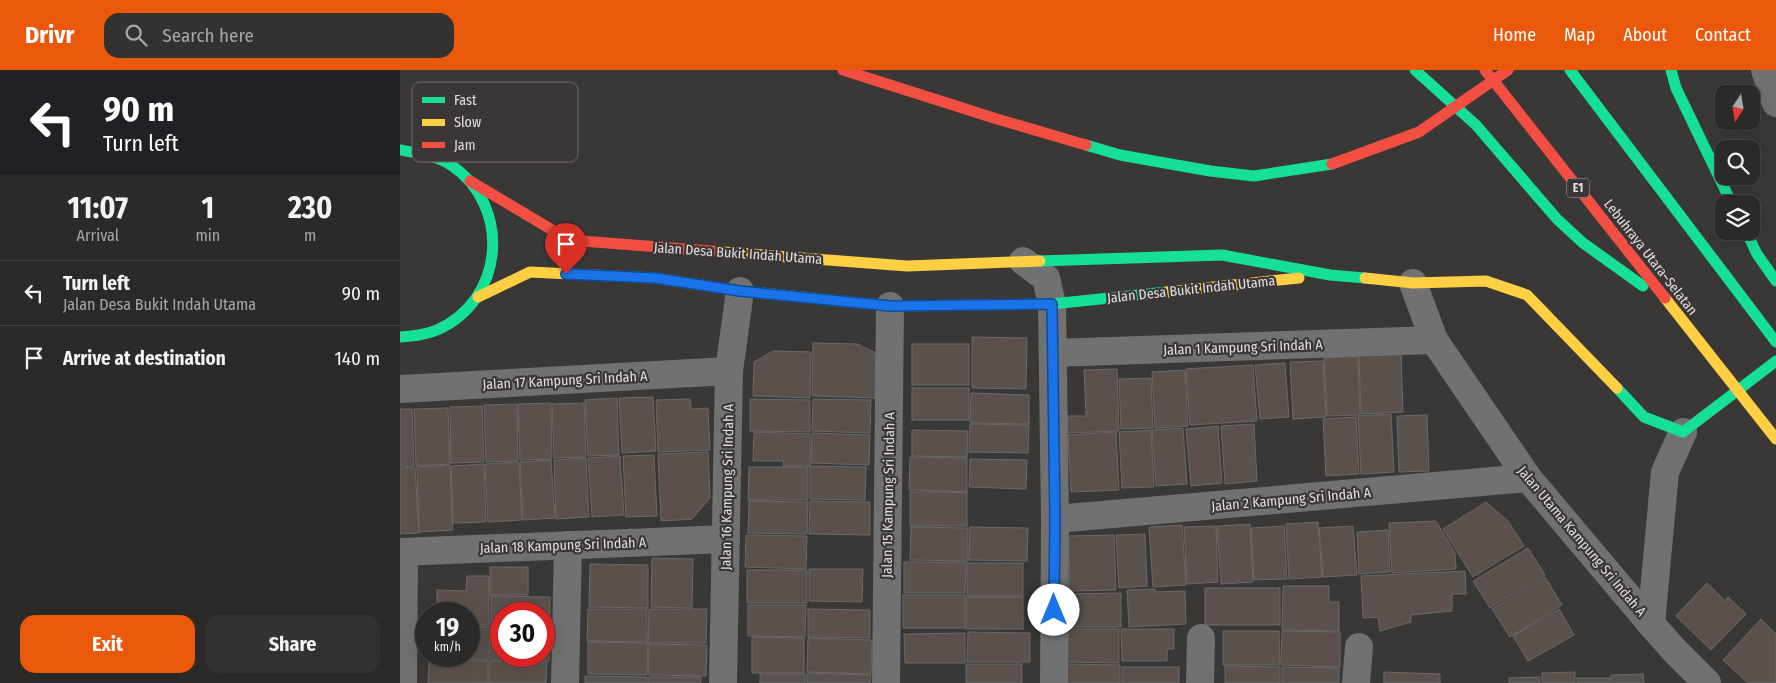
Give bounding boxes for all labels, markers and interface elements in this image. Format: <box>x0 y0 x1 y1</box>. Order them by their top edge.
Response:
search box <box>104 13 454 58</box>
text: Drivr <box>25 21 74 49</box>
icon: search <box>122 21 150 49</box>
text: Search here <box>162 24 254 47</box>
text: Home <box>1493 24 1536 46</box>
text: Map <box>1564 24 1595 46</box>
text: About <box>1623 24 1667 46</box>
text: Contact <box>1695 24 1751 46</box>
legend <box>412 82 578 162</box>
north arrow <box>1715 85 1760 130</box>
map controls <box>1715 85 1760 240</box>
text: 90 m <box>103 88 174 130</box>
icon: left <box>20 90 85 155</box>
text: Fast <box>454 92 477 109</box>
text: Slow <box>454 114 481 131</box>
text: Turn left <box>103 130 179 157</box>
text: Jam <box>454 137 475 154</box>
button: search <box>1715 140 1760 185</box>
road number: E1 <box>1567 179 1589 198</box>
text: 11:07 <box>68 190 128 226</box>
text: 1 <box>202 190 214 226</box>
text: 230 <box>288 190 332 226</box>
button: layers <box>1715 195 1760 240</box>
street label: Lebuhraya Utara–Selatan <box>1600 196 1701 319</box>
pin <box>545 223 587 274</box>
text: Arrival <box>77 226 119 245</box>
text: min <box>196 226 220 245</box>
text: m <box>304 226 316 245</box>
icon: arrive <box>552 230 580 258</box>
street label: Jalan Desa Bukit Indah Utama <box>653 239 823 268</box>
text: Turn left <box>63 272 130 295</box>
street label: Jalan Desa Bukit Indah Utama <box>1106 272 1276 307</box>
icon: left <box>20 279 48 307</box>
text: 90 m <box>342 282 380 305</box>
text: Jalan Desa Bukit Indah Utama <box>63 295 256 314</box>
street label: Jalan 1 Kampung Sri Indah A <box>1163 336 1324 359</box>
icon: arrive <box>20 344 48 372</box>
text: Arrive at destination <box>63 347 226 370</box>
text: 140 m <box>334 347 380 370</box>
street label: Jalan 17 Kampung Sri Indah A <box>482 368 649 393</box>
street label: Jalan 16 Kampung Sri Indah A <box>718 403 737 570</box>
street label: Jalan 15 Kampung Sri Indah A <box>879 411 898 578</box>
street label: Jalan Utama Kampung Sri Indah A <box>1514 463 1650 621</box>
street label: Jalan 2 Kampung Sri Indah A <box>1211 484 1372 515</box>
street label: Jalan 18 Kampung Sri Indah A <box>480 534 647 557</box>
position arrow <box>1027 583 1079 635</box>
speed limit sign: 30 <box>490 602 555 667</box>
text: 19 <box>436 613 459 643</box>
button: Exit <box>20 615 195 673</box>
button: Share <box>205 615 380 673</box>
text: km/h <box>434 640 461 654</box>

